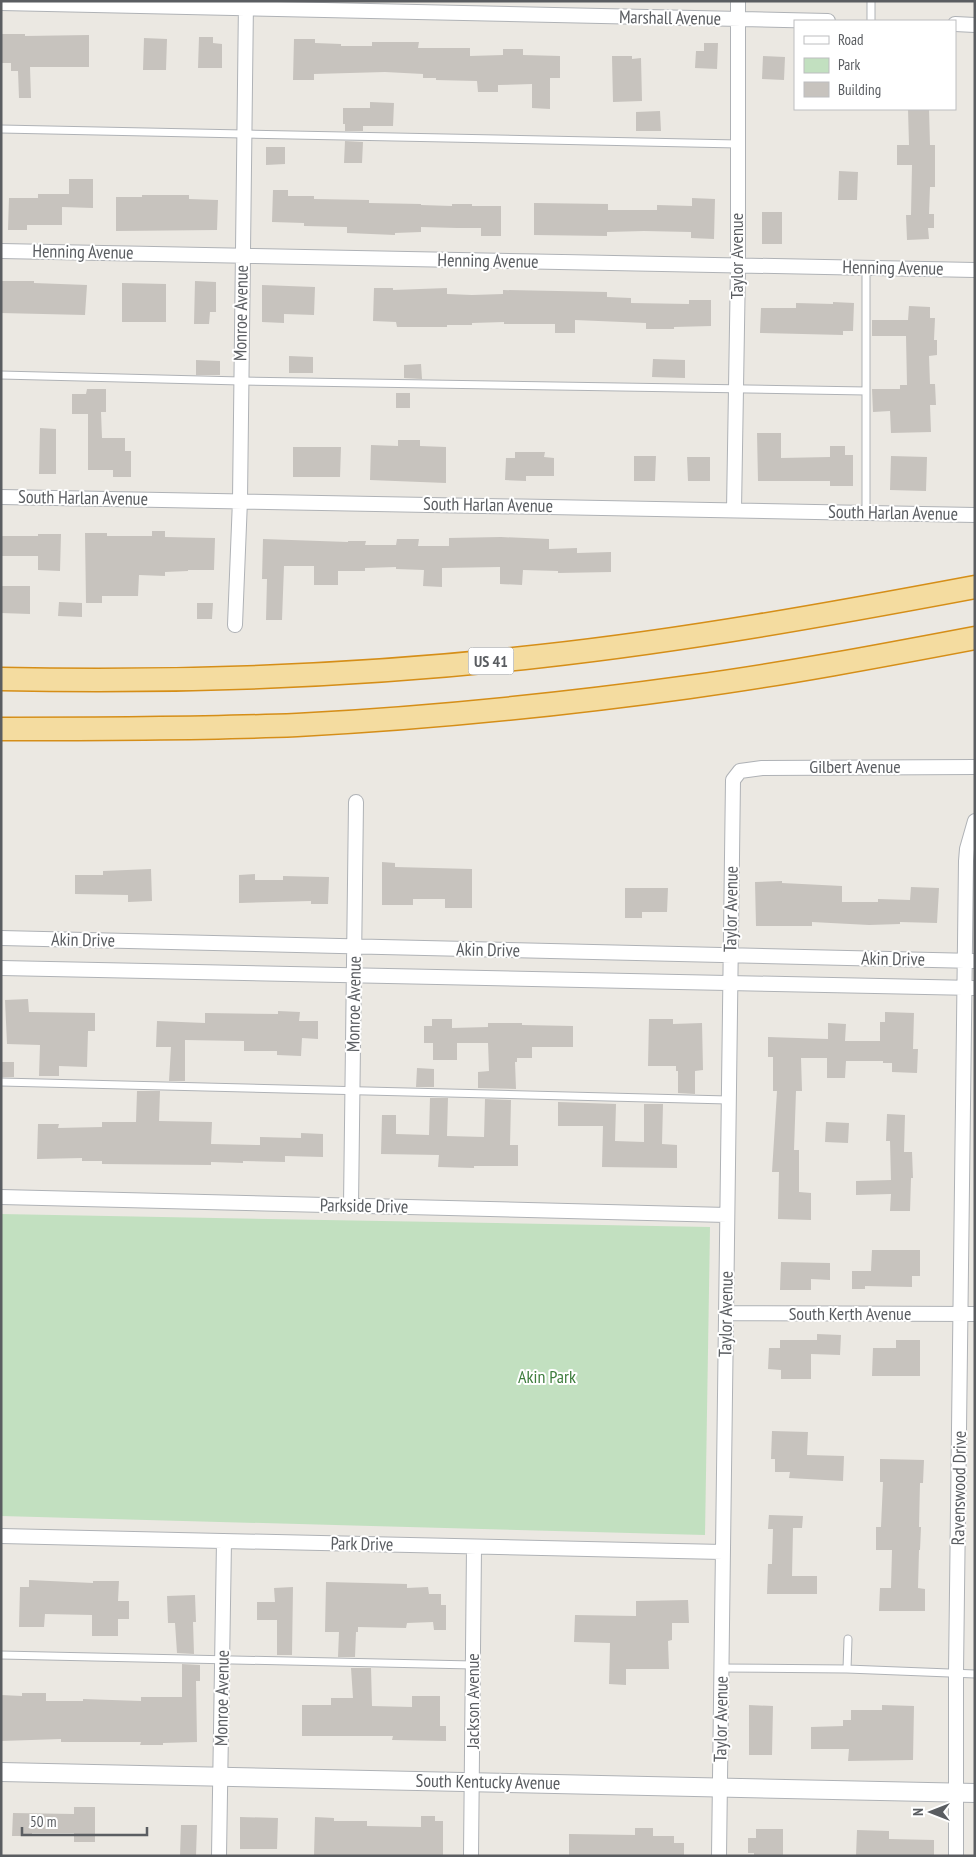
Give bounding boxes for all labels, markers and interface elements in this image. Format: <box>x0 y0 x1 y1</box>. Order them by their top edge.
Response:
street label: Marshall Avenue <box>619 5 721 30</box>
legend <box>794 20 956 110</box>
text: Road <box>838 30 864 49</box>
text: Park <box>838 55 860 74</box>
text: Building <box>838 80 881 99</box>
street label: Taylor Avenue <box>725 213 748 299</box>
street label: Henning Avenue <box>32 239 134 264</box>
street label: Henning Avenue <box>437 248 539 273</box>
street label: Henning Avenue <box>842 255 944 280</box>
street label: Monroe Avenue <box>228 265 253 361</box>
street label: South Harlan Avenue <box>18 485 148 510</box>
street label: South Harlan Avenue <box>423 492 553 517</box>
street label: South Harlan Avenue <box>828 500 958 525</box>
road number: US 41 <box>468 648 514 674</box>
street label: Gilbert Avenue <box>809 755 901 778</box>
street label: Taylor Avenue <box>718 866 743 952</box>
street label: Akin Drive <box>51 927 115 952</box>
street label: Akin Drive <box>456 937 520 962</box>
street label: Akin Drive <box>861 946 925 971</box>
street label: Monroe Avenue <box>341 956 366 1052</box>
street label: Parkside Drive <box>320 1193 408 1218</box>
street label: Taylor Avenue <box>713 1271 738 1357</box>
street label: South Kerth Avenue <box>789 1302 911 1325</box>
park label: Akin Park <box>518 1365 576 1388</box>
street label: Ravenswood Drive <box>946 1431 971 1545</box>
street label: Park Drive <box>330 1531 394 1556</box>
street label: Monroe Avenue <box>209 1650 234 1746</box>
street label: Jackson Avenue <box>461 1653 484 1750</box>
street label: Taylor Avenue <box>708 1676 733 1762</box>
street label: South Kentucky Avenue <box>415 1769 561 1794</box>
north arrow <box>906 1787 956 1837</box>
scale bar <box>22 1804 148 1836</box>
text: N <box>909 1808 927 1816</box>
text: 50 m <box>30 1812 56 1831</box>

